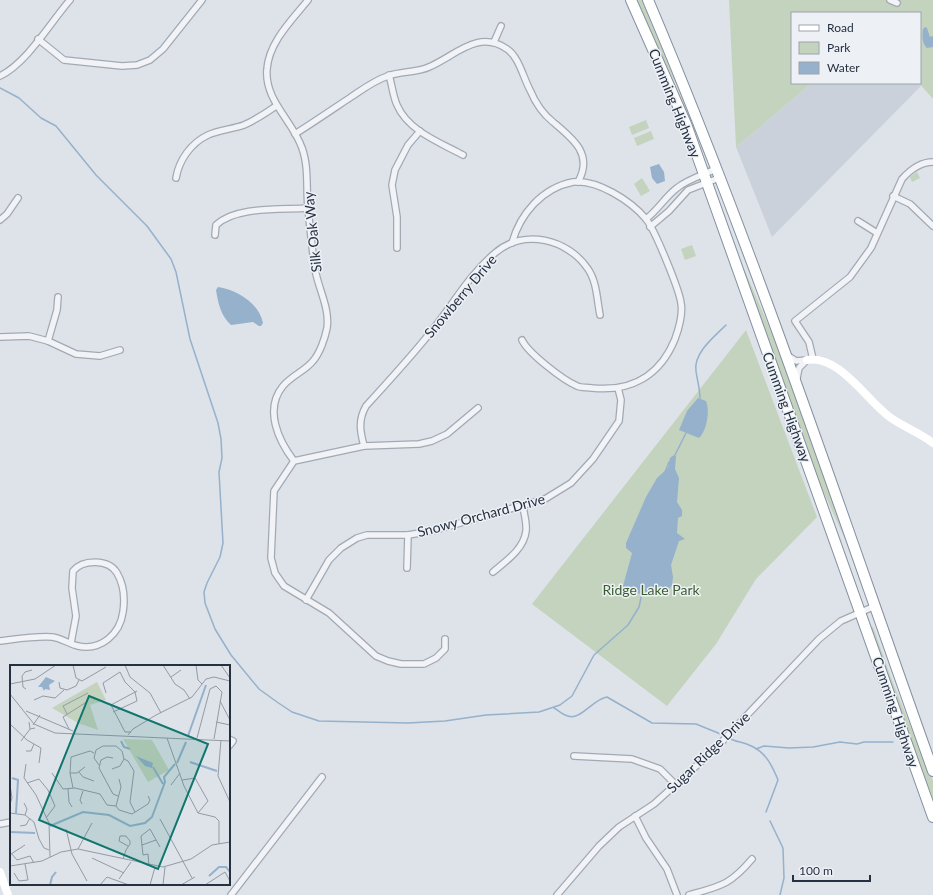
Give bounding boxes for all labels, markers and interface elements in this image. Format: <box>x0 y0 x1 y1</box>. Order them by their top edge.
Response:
legend <box>791 12 921 84</box>
text: Road <box>827 20 854 35</box>
text: Park <box>827 40 851 55</box>
street label: Cumming Highway <box>645 46 705 161</box>
text: Water <box>827 60 860 75</box>
street label: Silk Oak Way <box>299 190 325 273</box>
street label: Snowberry Drive <box>420 251 500 341</box>
street label: Cumming Highway <box>759 350 815 465</box>
street label: Snowy Orchard Drive <box>415 490 547 540</box>
park label: Ridge Lake Park <box>602 581 700 598</box>
street label: Cumming Highway <box>869 654 923 770</box>
inset map <box>10 665 230 885</box>
street label: Sugar Ridge Drive <box>663 708 753 796</box>
scale bar <box>793 857 870 883</box>
text: 100 m <box>799 863 833 878</box>

